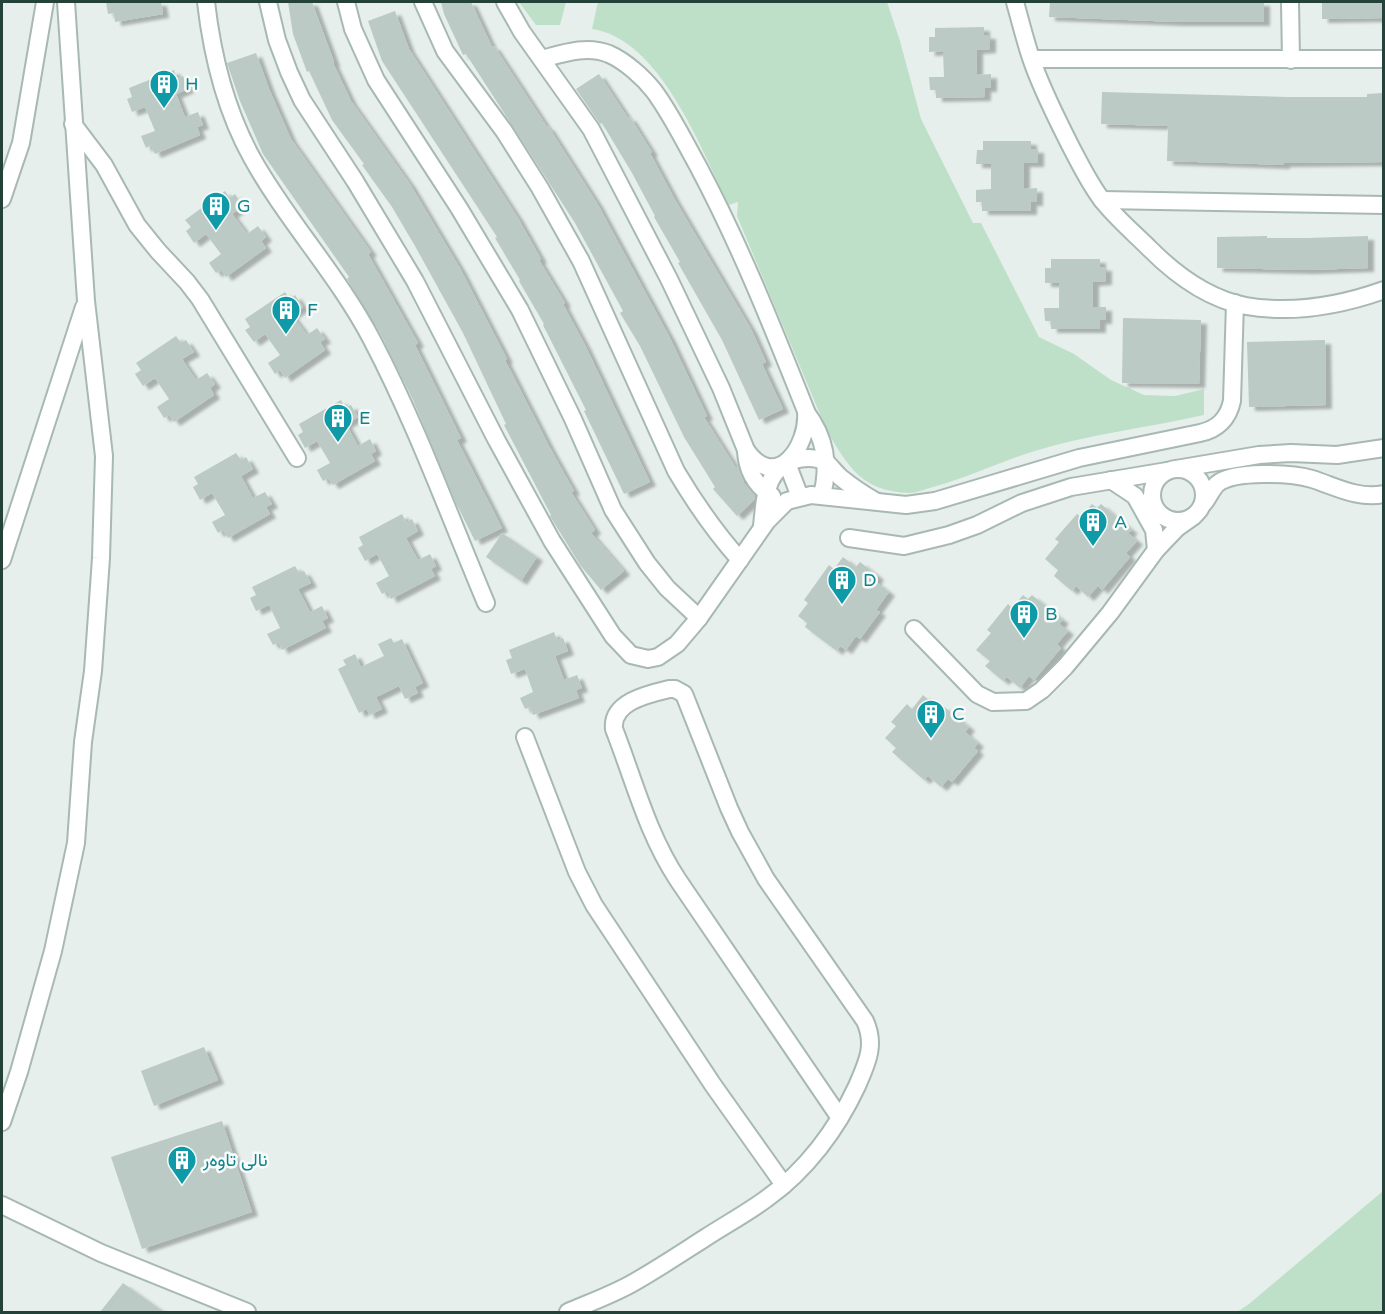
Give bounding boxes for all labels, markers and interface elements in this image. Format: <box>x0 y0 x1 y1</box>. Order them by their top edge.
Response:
building icon: H <box>148 68 180 110</box>
place label: H <box>185 73 199 95</box>
building icon: G <box>200 190 232 232</box>
place label: G <box>237 195 251 217</box>
building icon: F <box>270 294 302 336</box>
place label: F <box>307 299 318 321</box>
building icon: E <box>322 402 354 444</box>
place label: E <box>359 407 370 429</box>
building icon: A <box>1077 506 1109 548</box>
place label: A <box>1114 511 1127 533</box>
building icon: D <box>826 564 858 606</box>
place label: D <box>863 569 877 591</box>
building icon: B <box>1008 598 1040 640</box>
place label: B <box>1045 603 1057 625</box>
building icon: C <box>915 698 947 740</box>
place label: C <box>952 703 965 725</box>
building icon: نالی تاوەر <box>166 1144 198 1186</box>
place label: نالی تاوەر <box>202 1149 268 1171</box>

